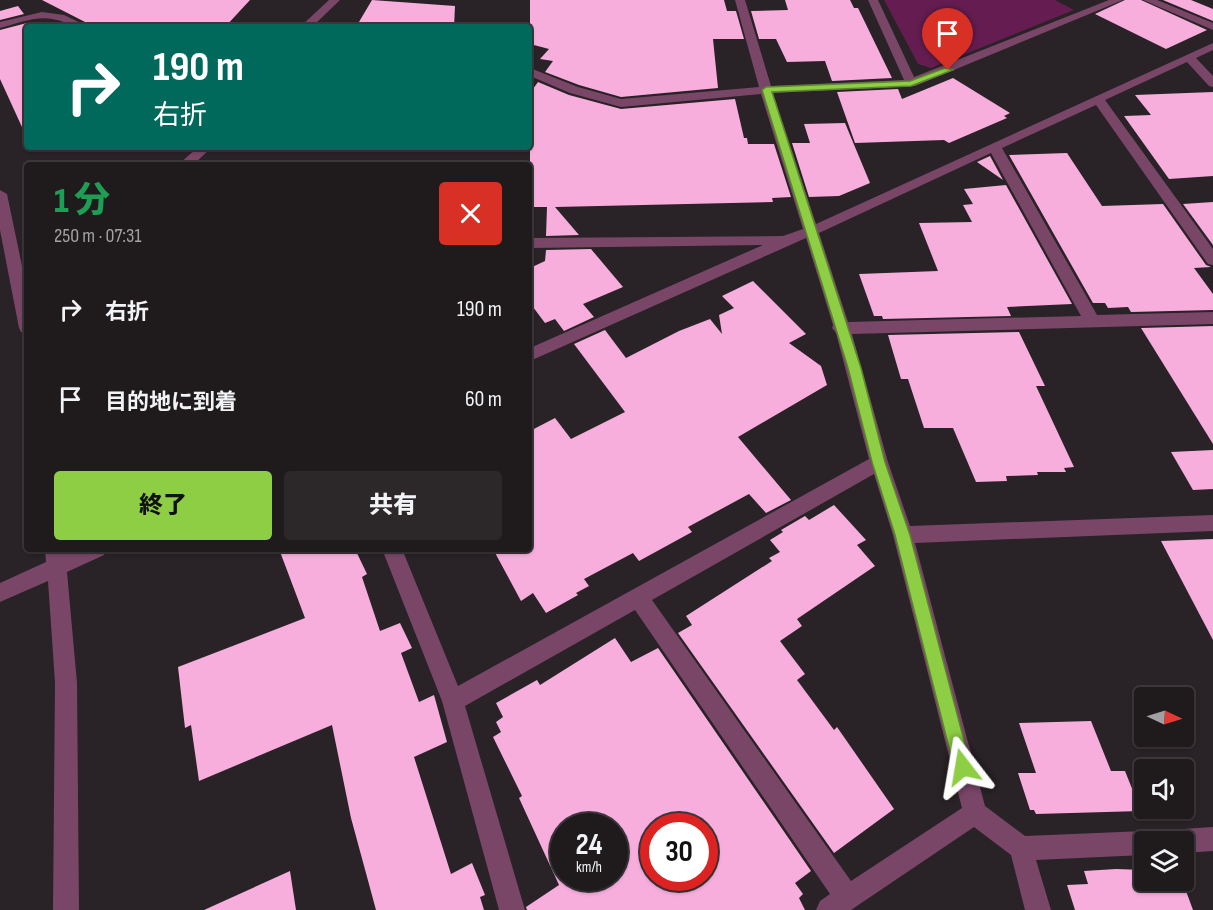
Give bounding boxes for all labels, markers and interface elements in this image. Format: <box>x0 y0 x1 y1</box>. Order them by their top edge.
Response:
pin <box>922 8 973 70</box>
icon: arrive <box>931 17 964 50</box>
text: 190 m <box>153 42 244 93</box>
icon: right <box>54 48 132 126</box>
text: 右折 <box>153 100 207 132</box>
text: 1 分 <box>54 180 110 223</box>
button: close <box>439 182 502 245</box>
text: 250 m · 07:31 <box>54 224 141 248</box>
icon: right <box>54 293 87 326</box>
text: 190 m <box>457 296 502 323</box>
text: 右折 <box>105 299 149 326</box>
icon: arrive <box>54 383 87 416</box>
text: 60 m <box>465 386 502 413</box>
text: 目的地に到着 <box>105 389 237 416</box>
button: 終了 <box>54 471 272 540</box>
button: 共有 <box>284 471 502 540</box>
north arrow <box>1134 687 1194 747</box>
map controls <box>1134 687 1194 891</box>
position arrow <box>931 735 995 799</box>
button: sound <box>1134 759 1194 819</box>
speed limit sign: 30 <box>640 813 718 891</box>
text: 24 <box>576 827 602 863</box>
button: layers <box>1134 831 1194 891</box>
text: km/h <box>576 858 602 877</box>

